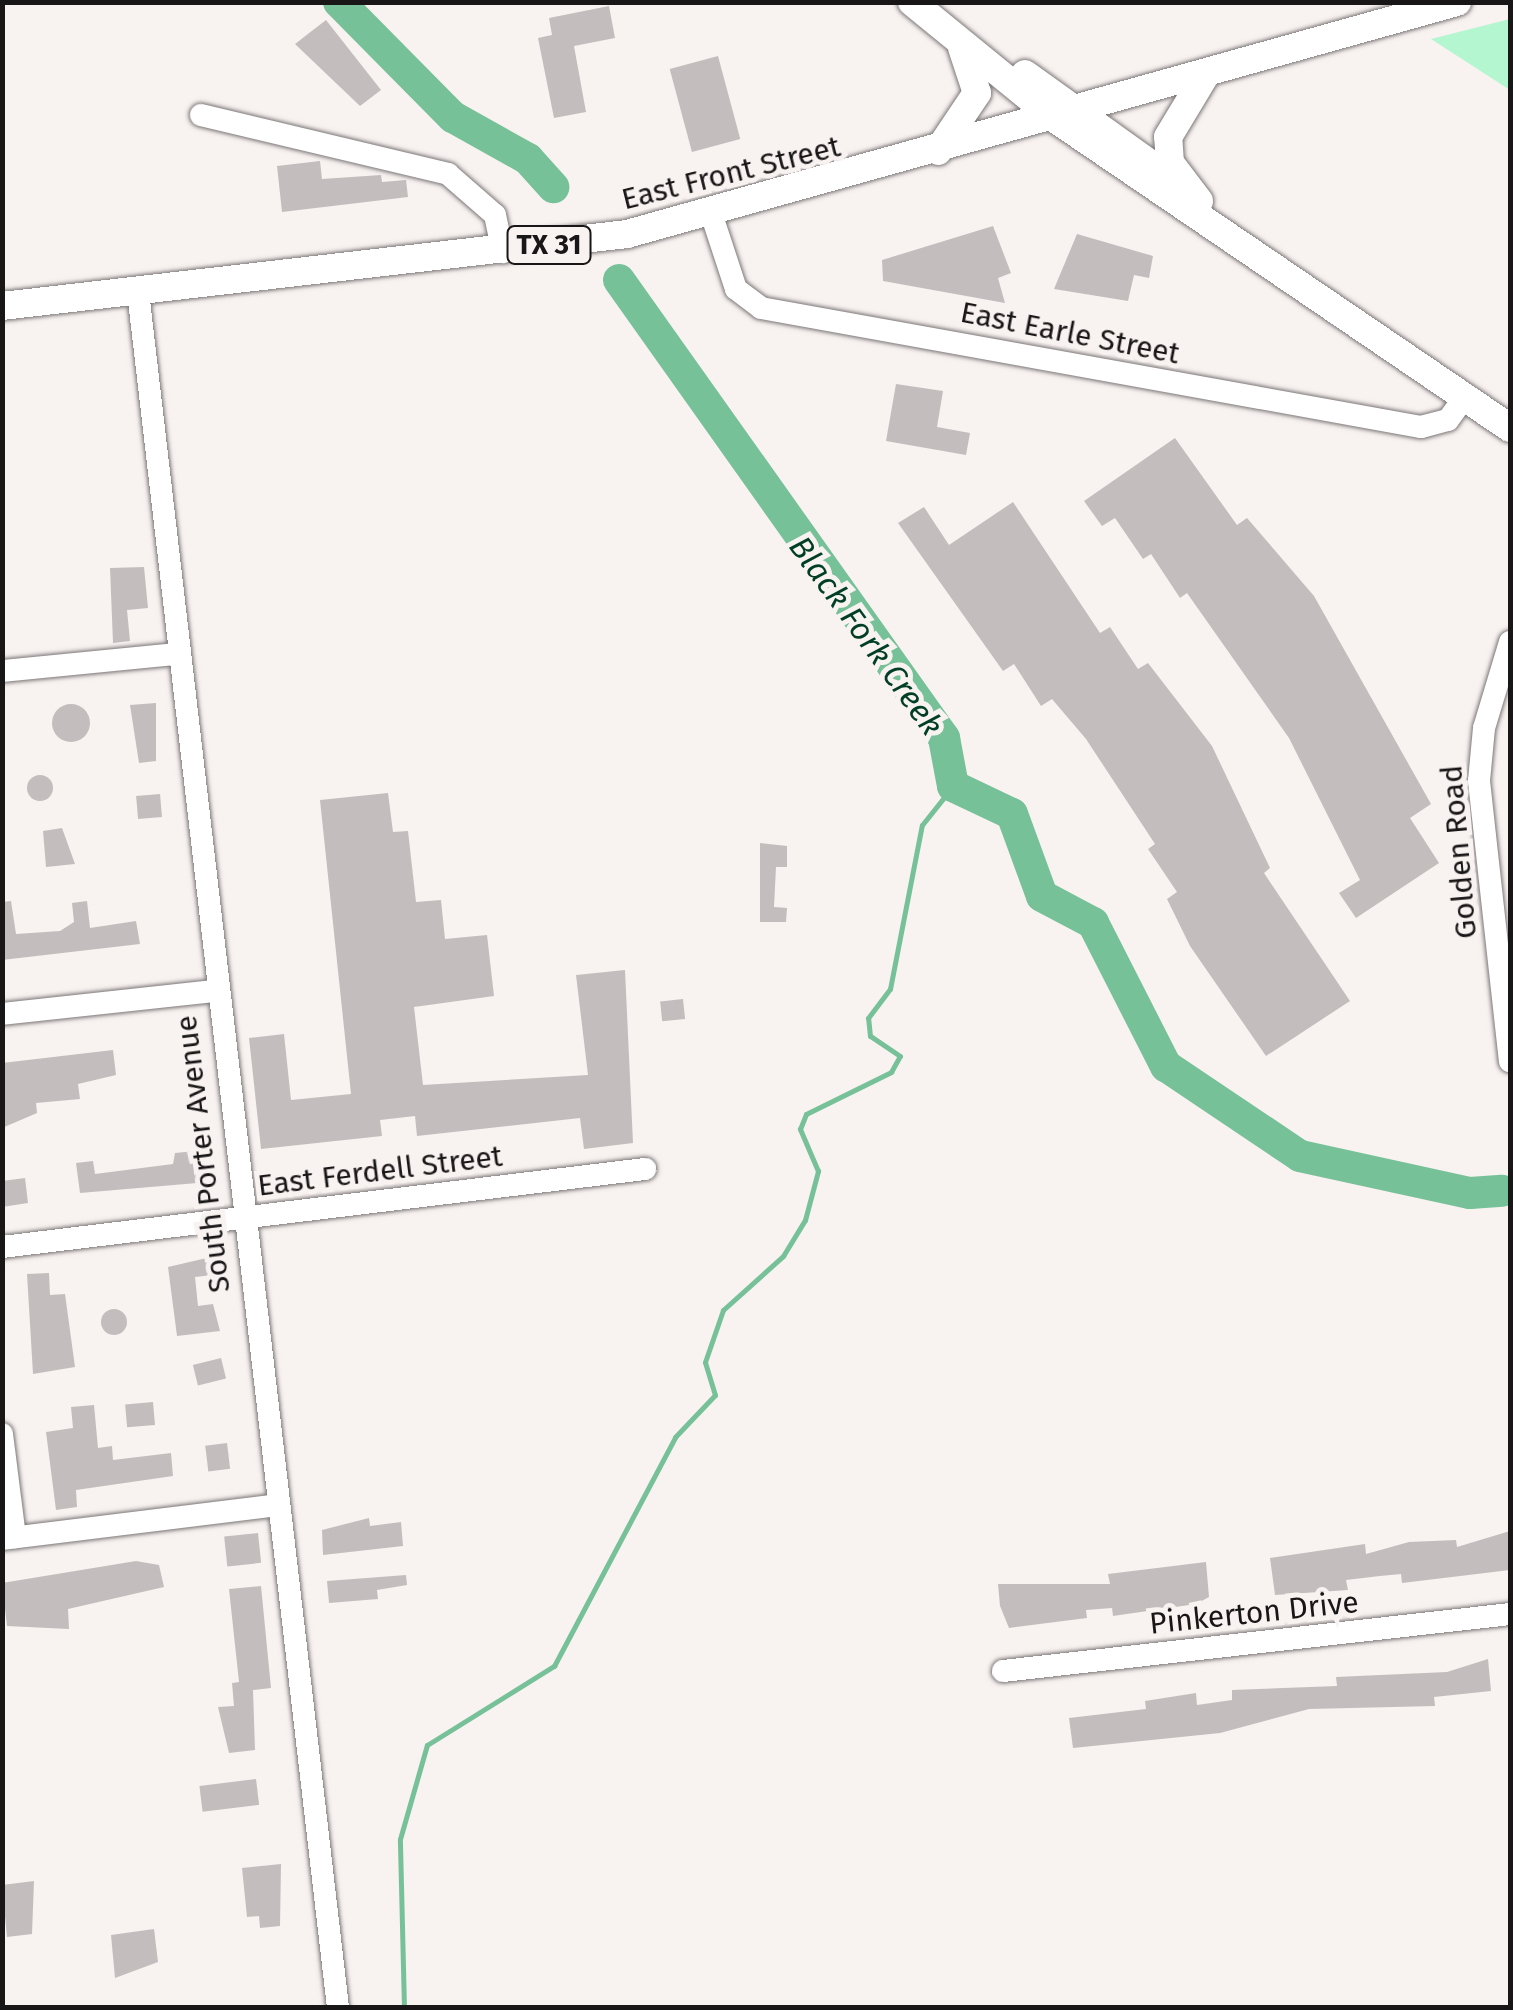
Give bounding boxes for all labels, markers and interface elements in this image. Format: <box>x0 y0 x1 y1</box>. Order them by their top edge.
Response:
street label: East Front Street <box>618 128 844 218</box>
road number: TX 31 <box>506 222 592 268</box>
street label: East Earle Street <box>957 294 1183 372</box>
water label: Black Fork Creek <box>781 529 951 743</box>
street label: Golden Road <box>1433 764 1485 940</box>
street label: South Porter Avenue <box>168 1013 238 1295</box>
street label: East Ferdell Street <box>256 1138 504 1204</box>
street label: Pinkerton Drive <box>1148 1584 1360 1642</box>

